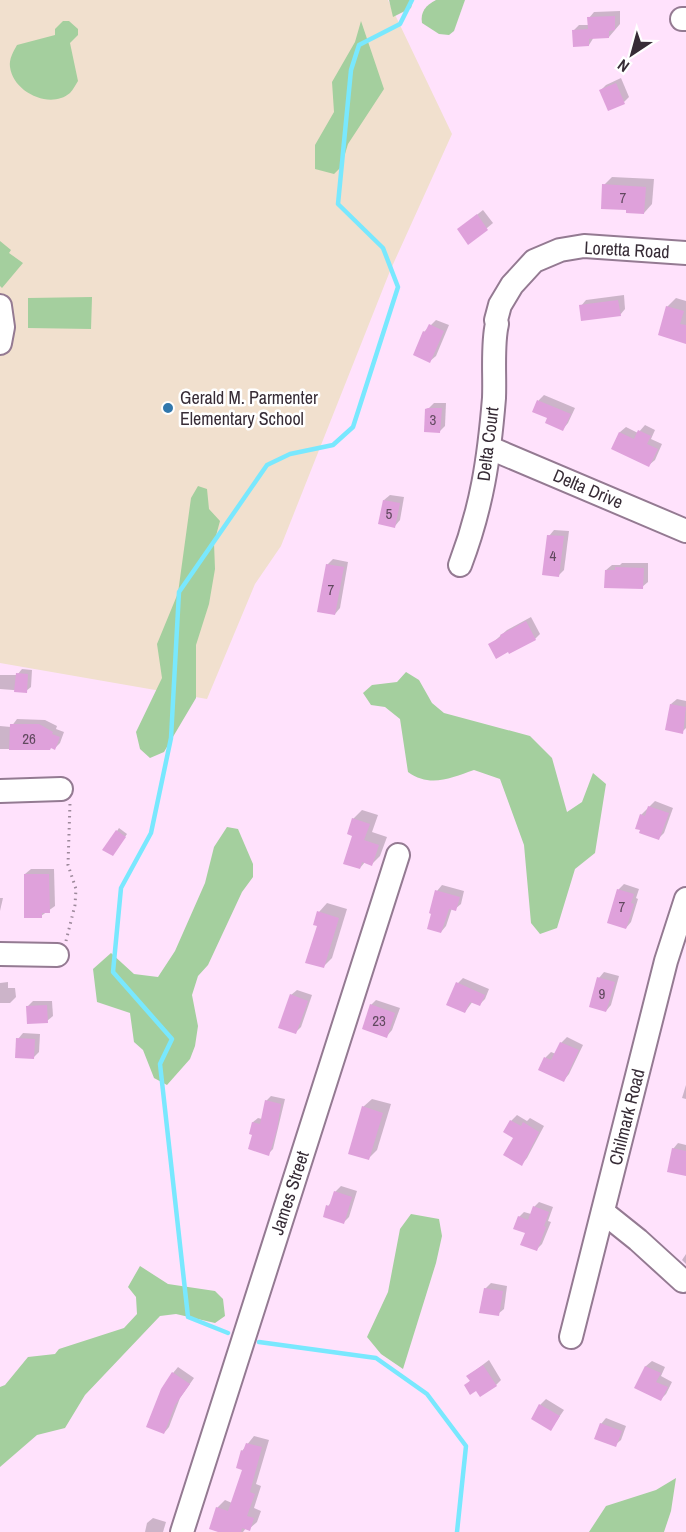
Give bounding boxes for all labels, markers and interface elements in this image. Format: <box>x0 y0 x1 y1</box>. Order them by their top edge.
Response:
north arrow <box>602 24 662 84</box>
text: N <box>613 54 633 78</box>
house number: 7 <box>620 187 627 208</box>
street label: Loretta Road <box>584 235 670 264</box>
place label: Gerald M. Parmenter Elementary School <box>180 385 318 431</box>
marker: Gerald M. Parmenter Elementary School <box>161 401 175 415</box>
street label: Delta Court <box>471 405 504 483</box>
house number: 3 <box>430 409 437 430</box>
street label: Delta Drive <box>549 463 627 514</box>
house number: 5 <box>386 503 393 524</box>
house number: 4 <box>550 545 557 566</box>
house number: 7 <box>328 579 335 600</box>
house number: 26 <box>22 728 36 749</box>
house number: 7 <box>619 896 626 917</box>
house number: 9 <box>599 983 606 1004</box>
house number: 23 <box>372 1010 386 1031</box>
street label: Chilmark Road <box>602 1066 651 1168</box>
street label: James Street <box>264 1148 315 1238</box>

